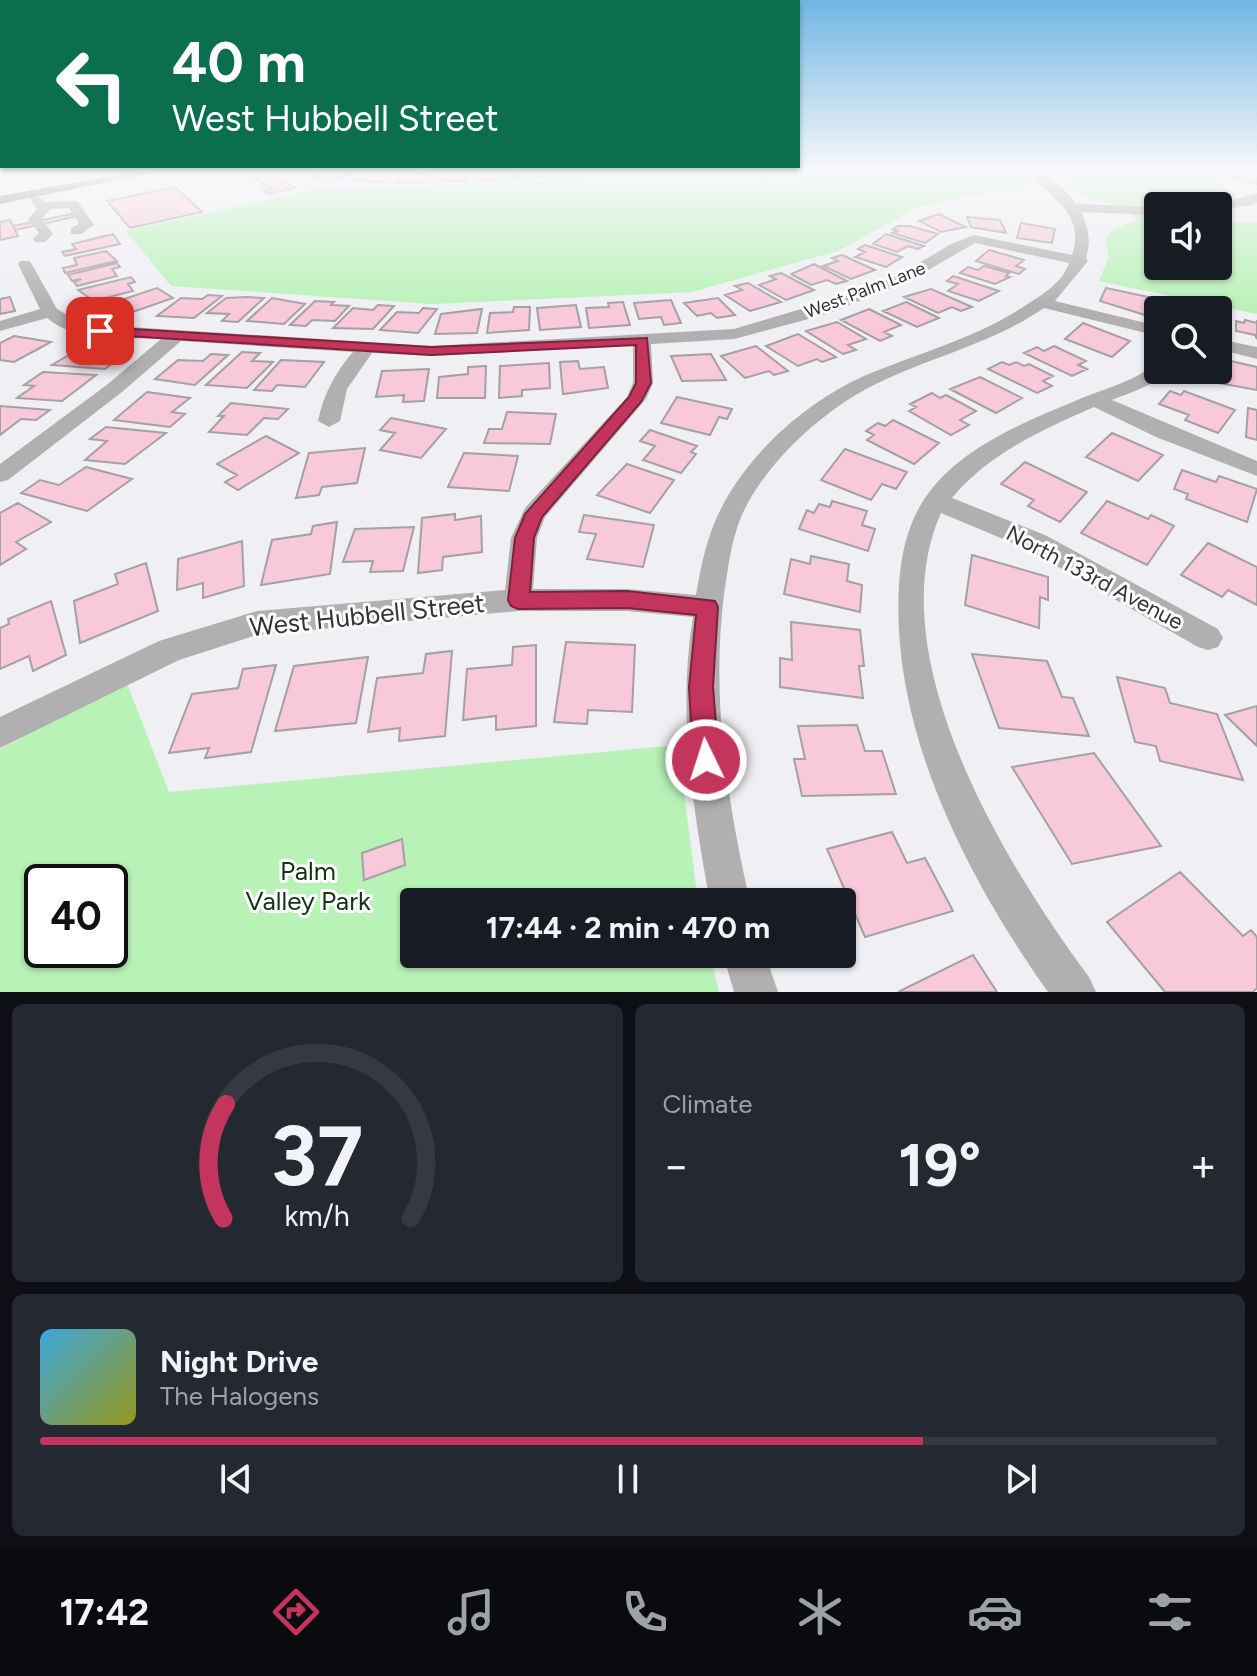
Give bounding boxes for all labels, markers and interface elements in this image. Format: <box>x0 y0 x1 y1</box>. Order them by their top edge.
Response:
text: 40 m <box>172 29 306 96</box>
icon: left <box>40 32 144 136</box>
text: West Hubbell Street <box>172 97 499 140</box>
map controls <box>1144 192 1232 384</box>
button: sound <box>1144 192 1232 280</box>
street label: West Palm Lane <box>802 257 929 323</box>
button: search <box>1144 296 1232 384</box>
pin <box>66 297 134 365</box>
icon: arrive <box>78 309 122 353</box>
street label: North 133rd Avenue <box>1002 519 1188 635</box>
street label: West Hubbell Street <box>248 587 486 643</box>
position arrow <box>664 718 748 802</box>
park label: Palm Valley Park <box>245 855 371 917</box>
speed limit sign: 40 <box>24 864 128 968</box>
text: 17:44 · 2 min · 470 m <box>486 909 770 946</box>
text: Climate <box>663 1088 752 1120</box>
text: 37 <box>271 1106 364 1206</box>
text: 19° <box>898 1129 981 1201</box>
text: − <box>663 1139 690 1192</box>
text: + <box>1190 1139 1217 1192</box>
text: km/h <box>285 1199 350 1233</box>
text: Night Drive <box>160 1343 318 1380</box>
text: The Halogens <box>160 1380 319 1412</box>
icon: previous <box>214 1457 258 1501</box>
icon: pause <box>606 1457 650 1501</box>
icon: next <box>999 1457 1043 1501</box>
icon: directions <box>268 1584 324 1640</box>
icon: music <box>443 1584 499 1640</box>
icon: phone <box>617 1584 673 1640</box>
icon: climate <box>792 1584 848 1640</box>
icon: car <box>967 1584 1023 1640</box>
icon: filters <box>1142 1584 1198 1640</box>
text: 17:42 <box>59 1591 149 1634</box>

